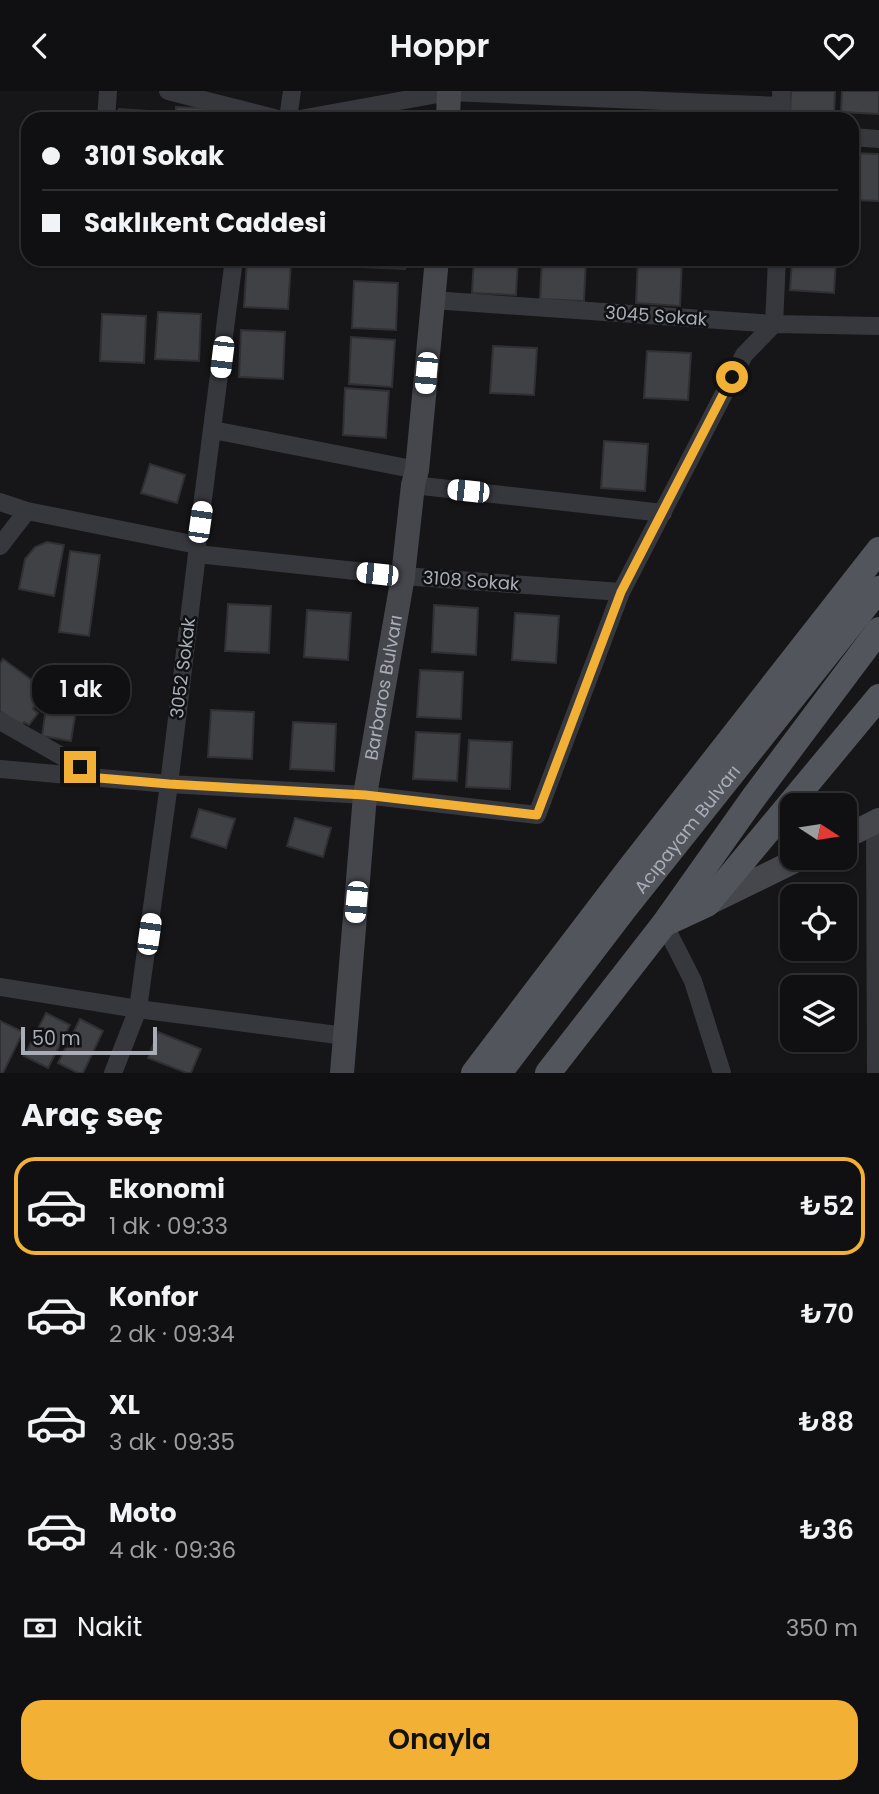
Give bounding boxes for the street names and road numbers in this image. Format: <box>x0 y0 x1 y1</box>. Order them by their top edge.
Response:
street label: 3045 Sokak <box>604 299 709 332</box>
street label: 3108 Sokak <box>422 565 521 596</box>
street label: Barbaros Bulvarı <box>358 613 408 762</box>
street label: 3052 Sokak <box>164 615 201 720</box>
street label: Acıpayam Bulvarı <box>628 760 746 899</box>

